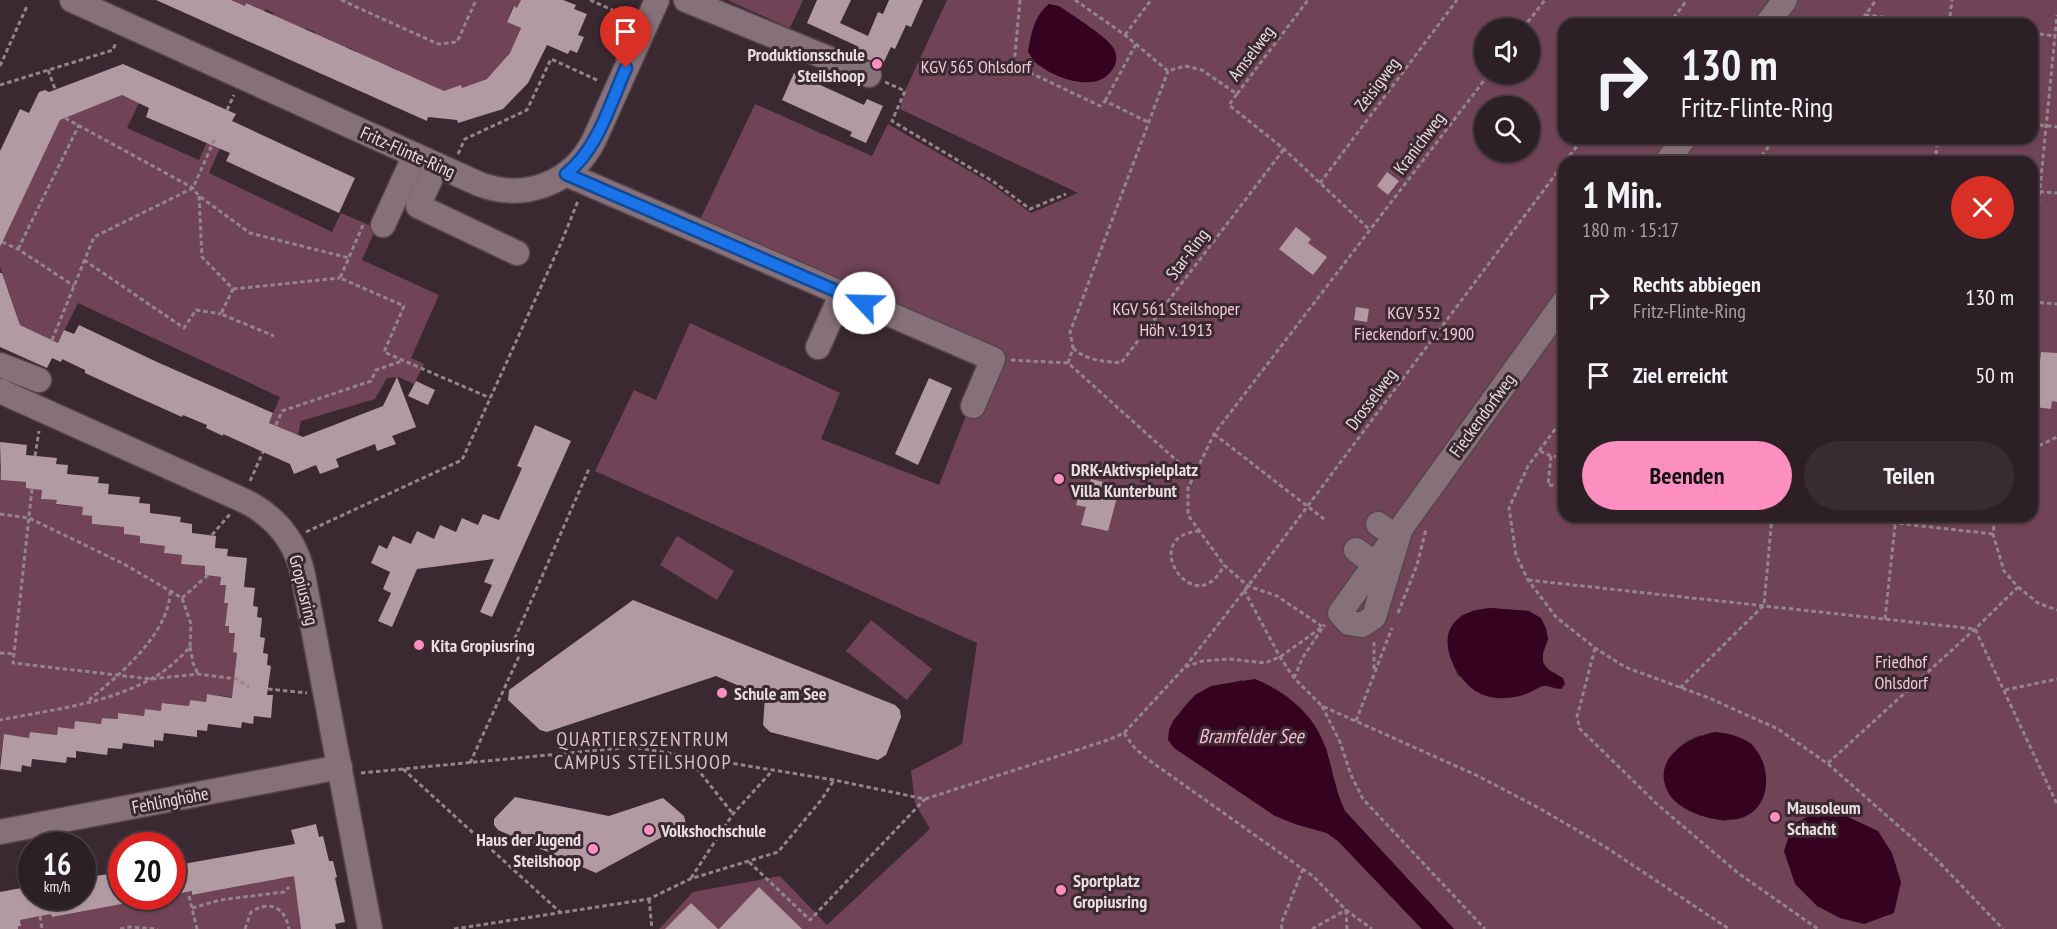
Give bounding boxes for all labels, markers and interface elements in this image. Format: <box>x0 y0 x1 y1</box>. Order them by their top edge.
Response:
pin <box>600 6 651 68</box>
icon: arrive <box>609 15 642 48</box>
map controls <box>1474 18 1540 162</box>
button: sound <box>1474 18 1540 84</box>
street label: Amselweg <box>1223 21 1279 85</box>
text: 130 m <box>1681 37 1778 92</box>
icon: right <box>1582 42 1660 120</box>
place label: Produktionsschule Steilshoop <box>748 43 865 87</box>
street label: Zeisigweg <box>1349 52 1405 116</box>
park label: KGV 565 Ohlsdorf <box>921 55 1033 78</box>
marker: Produktionsschule Steilshoop <box>870 57 884 71</box>
text: Fritz-Flinte-Ring <box>1681 90 1833 124</box>
button: search <box>1474 96 1540 162</box>
street label: Kranichweg <box>1388 107 1450 179</box>
street label: Fritz-Flinte-Ring <box>357 121 459 183</box>
text: 1 Min. <box>1582 171 1662 218</box>
button: close <box>1951 176 2014 239</box>
text: 180 m · 15:17 <box>1582 217 1679 243</box>
street label: Star-Ring <box>1160 224 1214 284</box>
text: Rechts abbiegen <box>1633 270 1761 298</box>
position arrow <box>832 271 896 335</box>
icon: right <box>1582 281 1615 314</box>
text: 130 m <box>1965 283 2014 311</box>
park label: KGV 561 Steilshoper Höh v. 1913 <box>1112 297 1240 341</box>
text: Fritz-Flinte-Ring <box>1633 298 1746 324</box>
park label: KGV 552 Fieckendorf v. 1900 <box>1354 301 1474 345</box>
icon: arrive <box>1582 359 1615 392</box>
text: Ziel erreicht <box>1633 361 1728 389</box>
text: 50 m <box>1975 361 2014 389</box>
street label: Drosselweg <box>1340 364 1402 434</box>
street label: Fieckendorfweg <box>1444 369 1520 461</box>
button: Beenden <box>1582 441 1792 510</box>
button: Teilen <box>1804 441 2014 510</box>
place label: DRK-Aktivspielplatz Villa Kunterbunt <box>1070 458 1198 502</box>
marker: DRK-Aktivspielplatz Villa Kunterbunt <box>1052 472 1066 486</box>
street label: Gropiusring <box>284 552 324 628</box>
place label: Kita Gropiusring <box>431 634 535 657</box>
marker: Kita Gropiusring <box>412 638 426 652</box>
park label: Friedhof Ohlsdorf <box>1874 650 1929 694</box>
place label: Schule am See <box>734 682 827 705</box>
marker: Schule am See <box>715 686 729 700</box>
water label: Bramfelder See <box>1198 723 1305 749</box>
district label: QUARTIERSZENTRUM CAMPUS STEILSHOOP <box>554 726 732 775</box>
street label: Fehlinghöhe <box>130 781 210 819</box>
place label: Mausoleum Schacht <box>1787 796 1861 840</box>
marker: Mausoleum Schacht <box>1768 810 1782 824</box>
place label: Volkshochschule <box>660 819 767 842</box>
marker: Volkshochschule <box>642 823 656 837</box>
place label: Haus der Jugend Steilshoop <box>476 828 581 872</box>
speed limit sign: 20 <box>108 832 186 910</box>
marker: Haus der Jugend Steilshoop <box>586 842 600 856</box>
text: 16 <box>43 844 71 883</box>
place label: Sportplatz Gropiusring <box>1073 869 1147 913</box>
text: km/h <box>44 877 70 896</box>
marker: Sportplatz Gropiusring <box>1054 883 1068 897</box>

